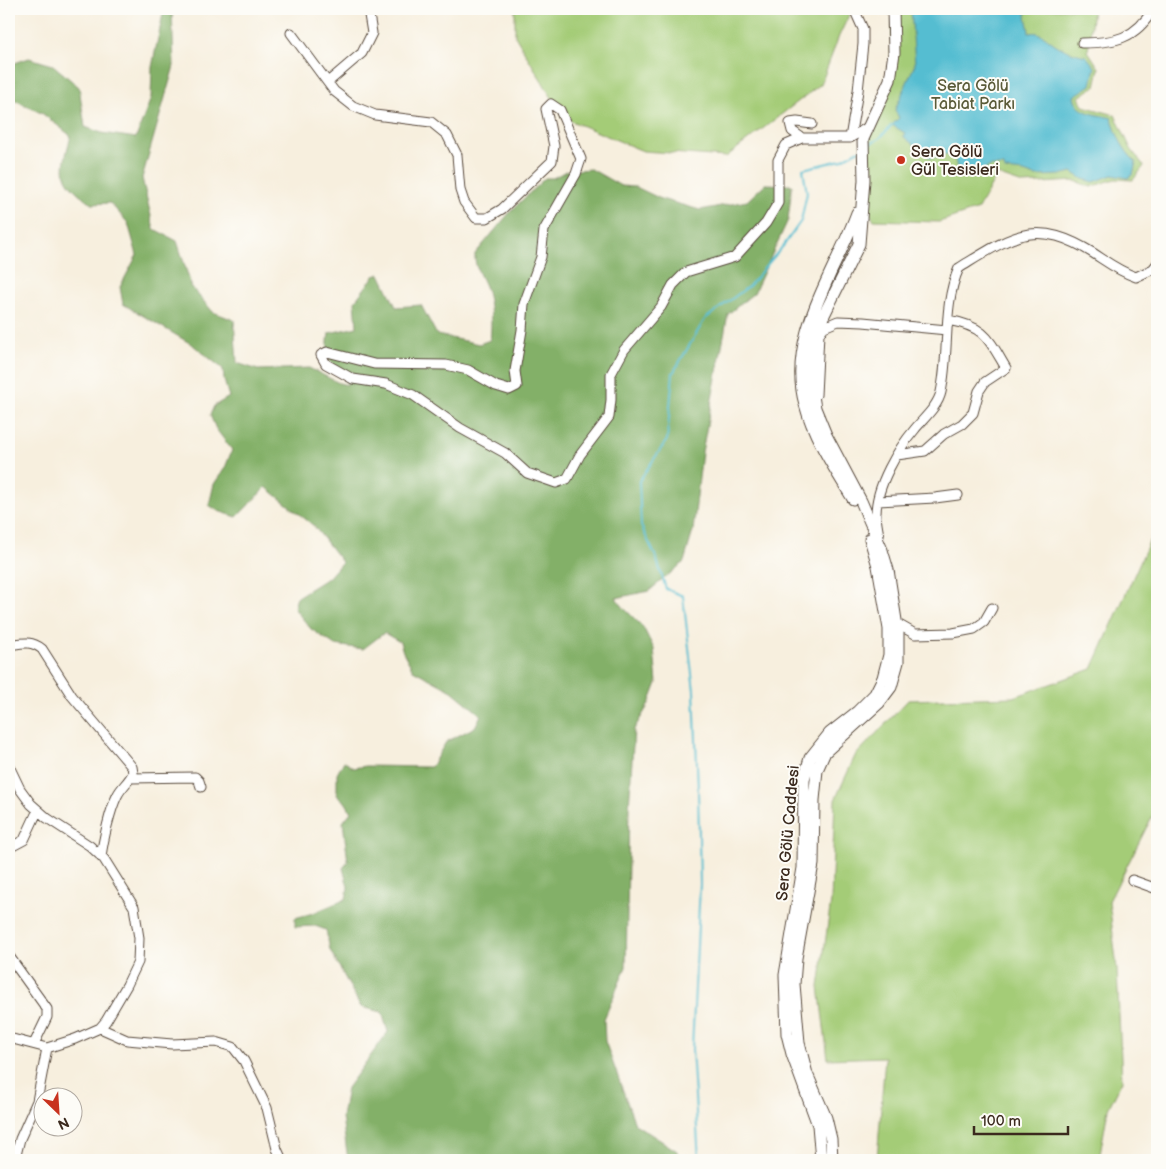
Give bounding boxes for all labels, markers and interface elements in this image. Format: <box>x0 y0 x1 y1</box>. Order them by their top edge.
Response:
park label: Sera Gölü Tabiat Parkı <box>931 77 1015 114</box>
place label: Sera Gölü Gül Tesisleri <box>911 143 999 180</box>
marker: Sera Gölü Gül Tesisleri <box>895 154 907 166</box>
street label: Sera Gölü Caddesi <box>773 765 804 902</box>
north arrow <box>32 1086 82 1136</box>
scale bar <box>974 1104 1067 1136</box>
text: 100 m <box>981 1112 1021 1131</box>
text: N <box>55 1113 72 1133</box>

